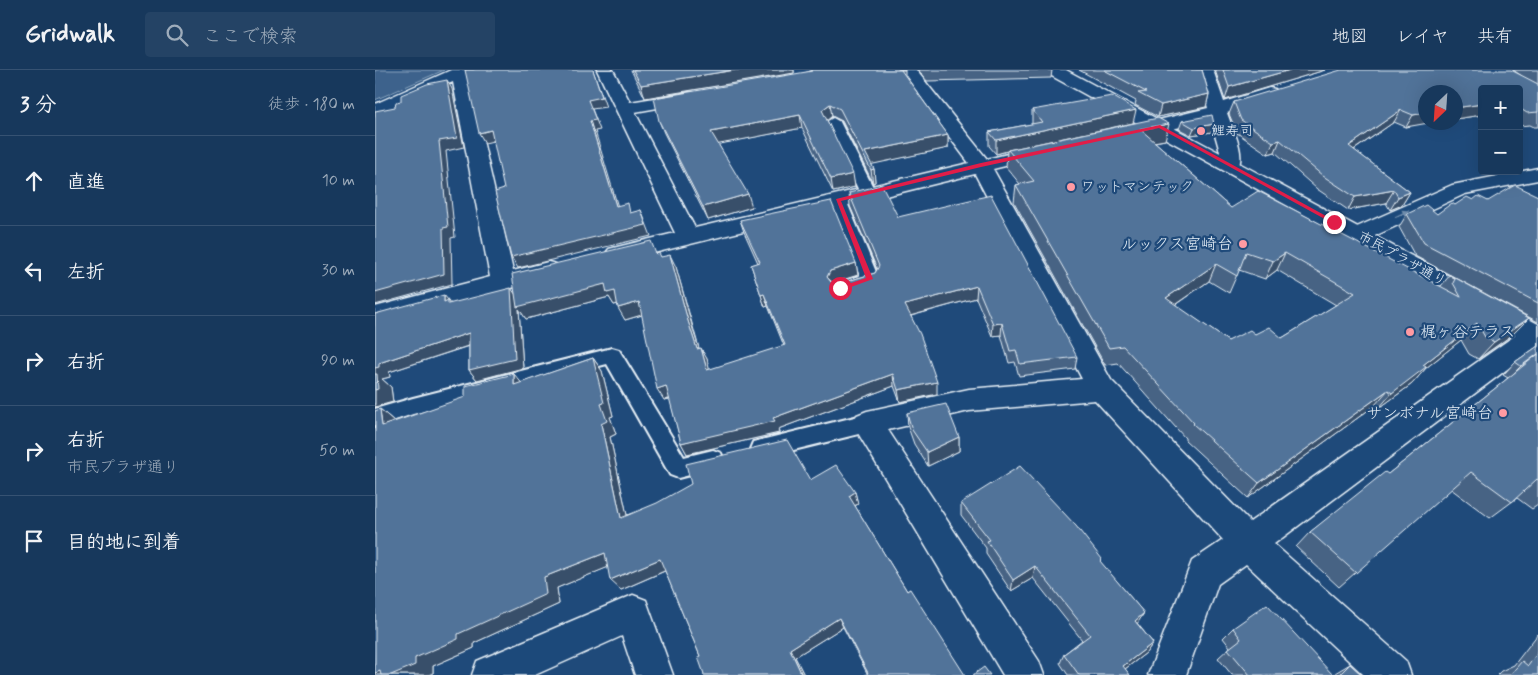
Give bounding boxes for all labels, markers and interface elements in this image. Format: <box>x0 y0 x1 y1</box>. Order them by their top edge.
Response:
search box <box>145 12 495 57</box>
text: Gridwalk <box>25 19 115 50</box>
icon: search <box>163 21 191 49</box>
text: ここで検索 <box>203 24 298 49</box>
text: 地図 <box>1332 25 1368 49</box>
text: レイヤ <box>1396 25 1449 49</box>
text: 共有 <box>1477 25 1513 49</box>
north arrow <box>1418 85 1463 130</box>
map controls <box>1478 85 1523 175</box>
button: + <box>1478 85 1523 130</box>
text: 3 分 <box>20 91 56 119</box>
text: 徒歩 · 180 m <box>268 94 355 115</box>
place label: 鯉寿司 <box>1211 122 1253 140</box>
marker: 鯉寿司 <box>1195 125 1207 137</box>
button: − <box>1478 130 1523 175</box>
icon: ahead <box>20 167 48 195</box>
text: 直進 <box>67 170 105 195</box>
text: 10 m <box>322 170 355 191</box>
place label: ワットマンテック <box>1081 178 1194 196</box>
marker: ワットマンテック <box>1065 181 1077 193</box>
one-way arrow <box>1395 210 1409 218</box>
route end <box>1323 211 1346 234</box>
street label: 市民プラザ通り <box>1355 227 1449 291</box>
place label: ルックス宮崎台 <box>1121 234 1233 255</box>
marker: ルックス宮崎台 <box>1237 238 1249 250</box>
icon: left <box>20 257 48 285</box>
text: 左折 <box>67 260 105 285</box>
text: 30 m <box>322 260 355 281</box>
route start <box>829 277 852 300</box>
place label: 梶ヶ谷テラス <box>1420 322 1515 343</box>
marker: 梶ヶ谷テラス <box>1404 326 1416 338</box>
icon: right <box>20 347 48 375</box>
text: 右折 <box>67 350 105 375</box>
text: 90 m <box>321 350 355 371</box>
place label: サンボナル宮崎台 <box>1366 403 1493 424</box>
marker: サンボナル宮崎台 <box>1497 407 1509 419</box>
text: 右折 <box>67 428 105 453</box>
icon: right <box>20 437 48 465</box>
text: 50 m <box>319 440 355 461</box>
text: 市民プラザ通り <box>67 457 179 478</box>
icon: arrive <box>20 527 48 555</box>
text: 目的地に到着 <box>67 530 181 555</box>

